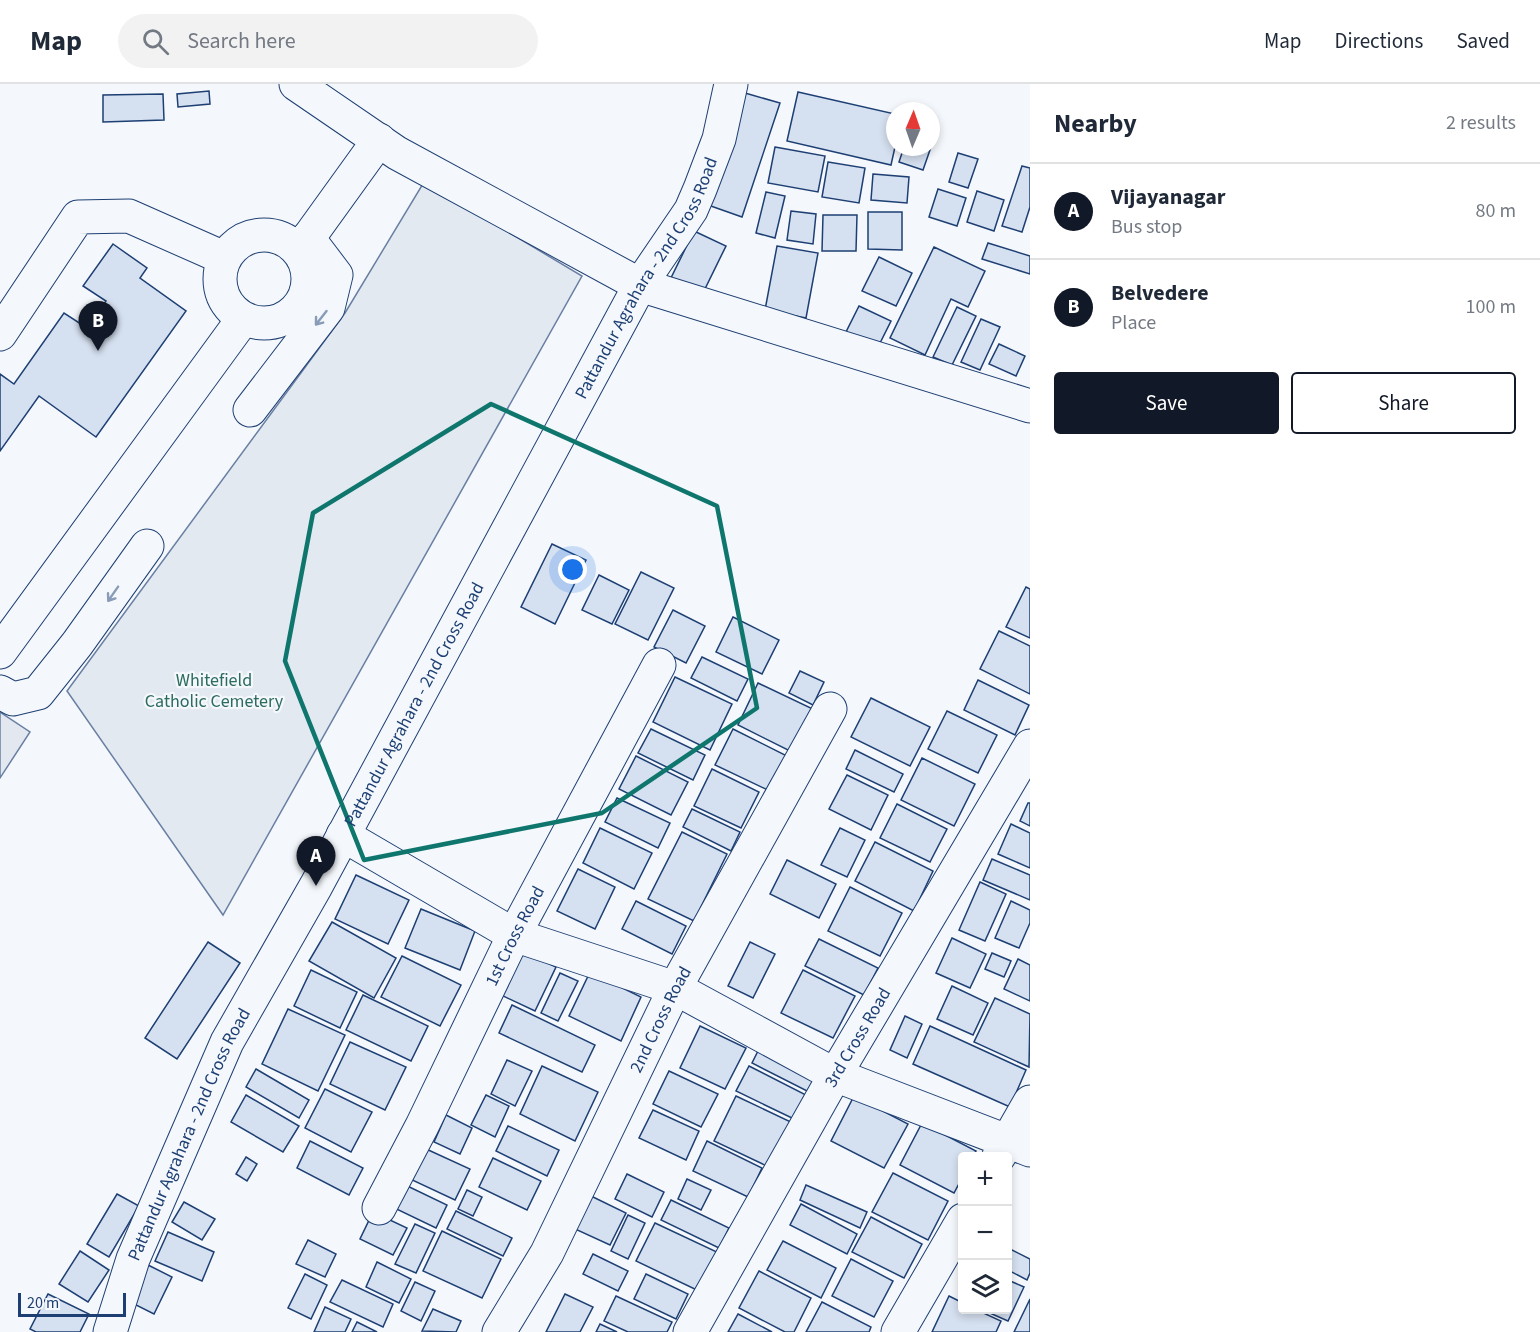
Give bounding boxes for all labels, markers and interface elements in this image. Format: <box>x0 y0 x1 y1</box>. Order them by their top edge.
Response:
search box <box>118 14 538 68</box>
text: Map <box>30 21 82 61</box>
icon: search <box>139 25 172 58</box>
text: Search here <box>187 25 296 57</box>
text: Map <box>1264 26 1302 56</box>
text: Directions <box>1335 26 1423 56</box>
text: Saved <box>1456 26 1510 56</box>
north arrow <box>886 102 940 156</box>
text: Nearby <box>1054 105 1137 142</box>
text: 2 results <box>1446 109 1516 137</box>
street label: Pattandur Agrahara - 2nd Cross Road <box>568 153 724 403</box>
text: Vijayanagar <box>1111 181 1226 213</box>
text: A <box>1068 197 1079 225</box>
text: 80 m <box>1476 197 1516 225</box>
text: Bus stop <box>1111 213 1182 241</box>
text: Belvedere <box>1111 277 1209 309</box>
text: B <box>1067 293 1080 321</box>
text: 100 m <box>1466 293 1516 321</box>
pin: B <box>78 302 118 351</box>
one-way arrow <box>314 309 327 325</box>
text: Place <box>1111 309 1156 337</box>
button: Save <box>1054 372 1279 434</box>
button: Share <box>1291 372 1516 434</box>
your location <box>558 555 587 584</box>
street label: Pattandur Agrahara - 2nd Cross Road <box>338 578 490 831</box>
one-way arrow <box>107 585 119 601</box>
park label: Whitefield Catholic Cemetery <box>145 668 284 714</box>
pin: A <box>296 836 336 886</box>
street label: 1st Cross Road <box>479 881 551 990</box>
street label: 2nd Cross Road <box>623 962 697 1077</box>
street label: 3rd Cross Road <box>818 983 897 1092</box>
street label: Pattandur Agrahara - 2nd Cross Road <box>121 1003 256 1265</box>
map controls <box>958 1152 1012 1314</box>
button: + <box>958 1152 1012 1206</box>
button: − <box>958 1206 1012 1260</box>
button: layers <box>958 1260 1012 1314</box>
scale bar <box>18 1290 126 1318</box>
text: 20 m <box>27 1292 59 1314</box>

